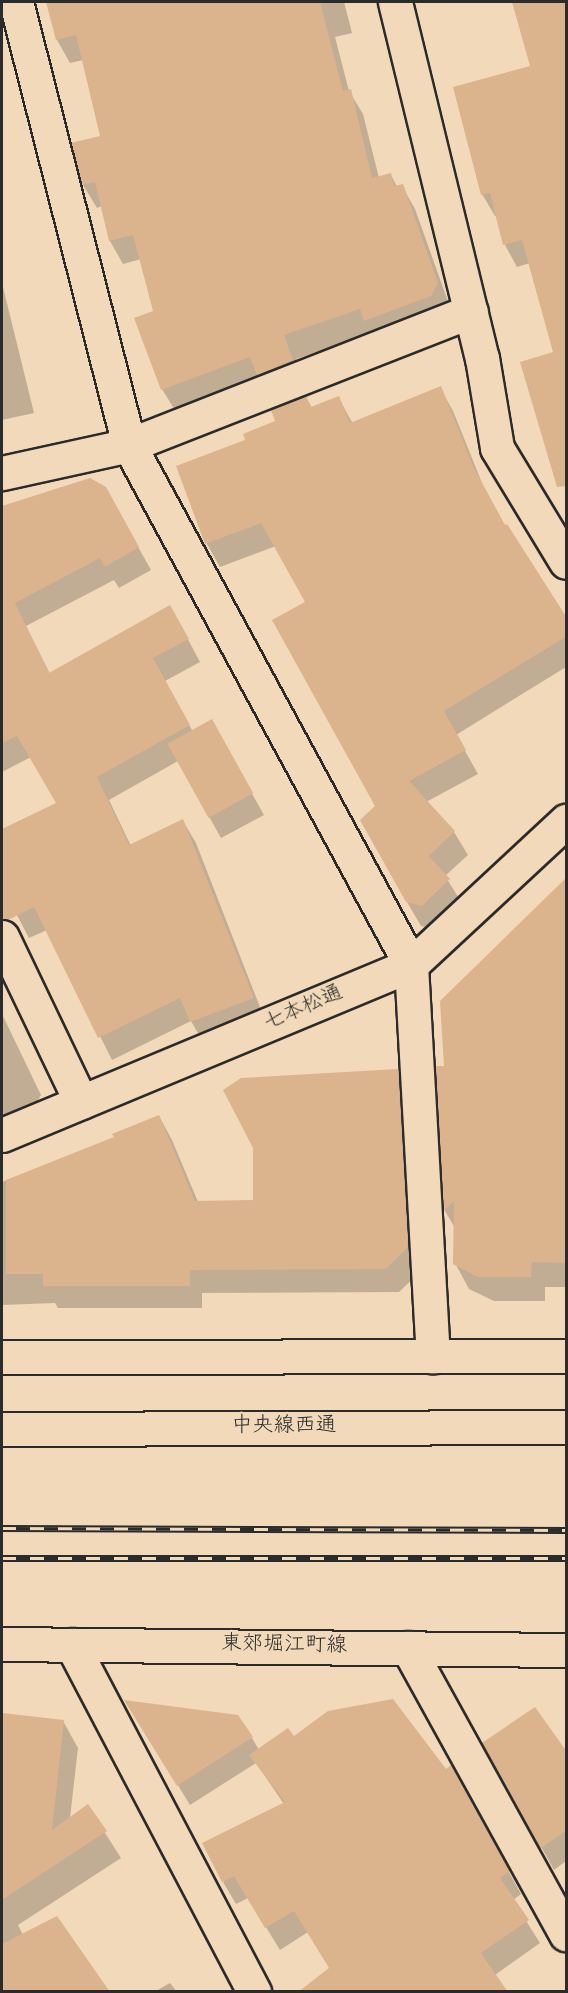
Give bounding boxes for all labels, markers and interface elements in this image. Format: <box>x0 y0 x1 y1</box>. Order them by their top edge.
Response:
street label: 七本松通 <box>260 982 348 1038</box>
street label: 中央線西通 <box>232 1415 336 1441</box>
street label: 東郊堀江町線 <box>221 1633 347 1661</box>

